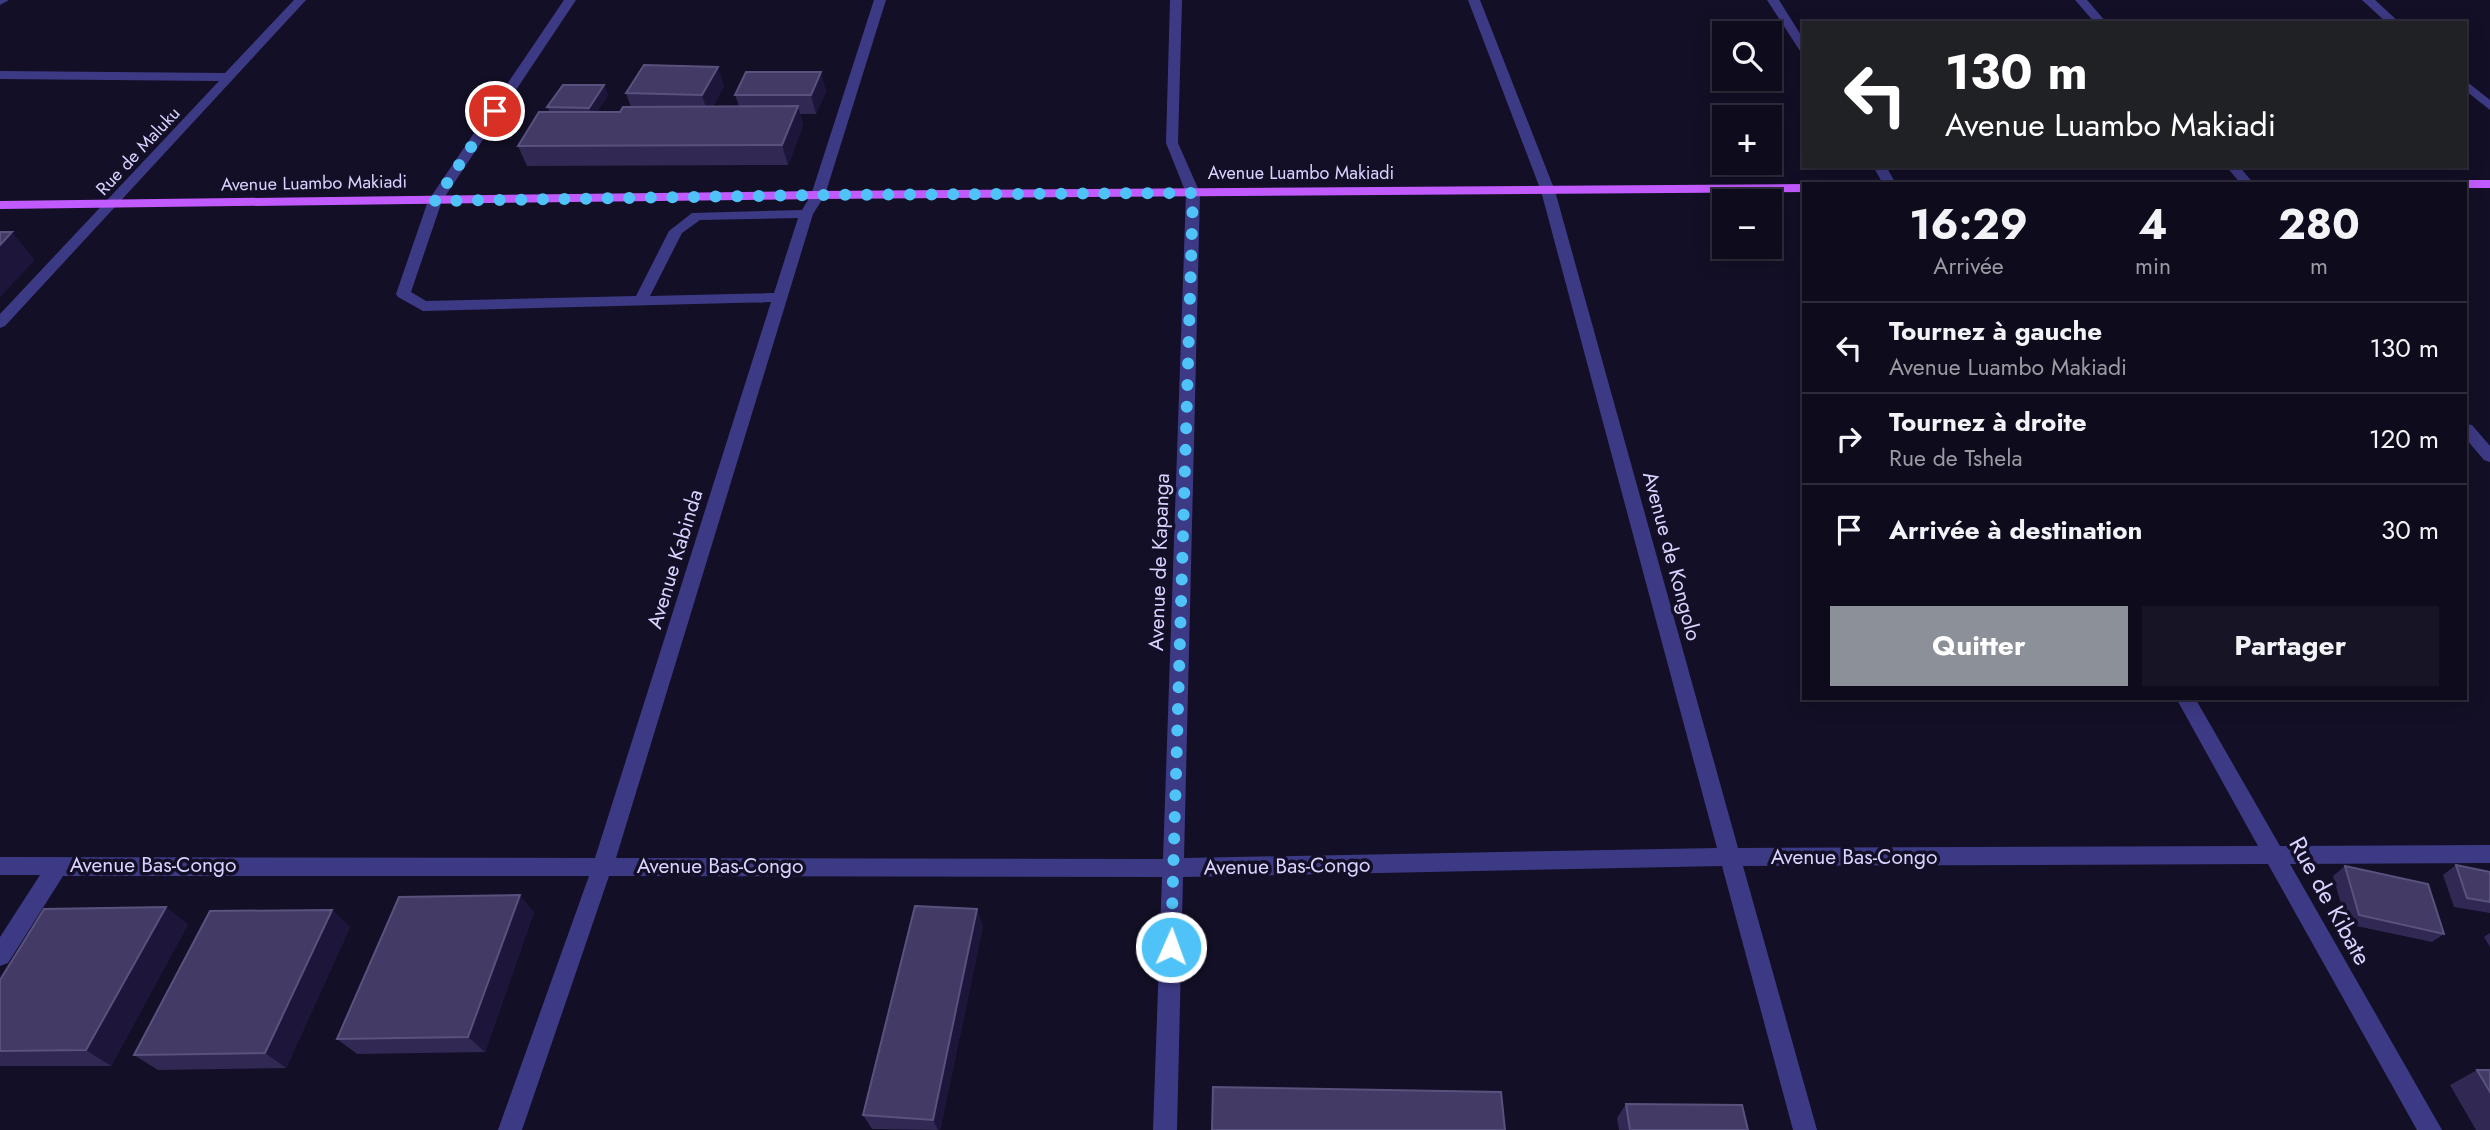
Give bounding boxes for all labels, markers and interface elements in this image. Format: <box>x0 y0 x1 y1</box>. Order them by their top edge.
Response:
map controls <box>1712 21 1782 259</box>
button: search <box>1712 21 1782 91</box>
text: 130 m <box>1945 37 2088 107</box>
icon: left <box>1830 49 1921 140</box>
pin <box>465 81 525 141</box>
icon: arrive <box>476 92 514 130</box>
street label: Rue de Maluku <box>90 101 186 201</box>
text: Avenue Luambo Makiadi <box>1945 102 2276 148</box>
button: + <box>1712 105 1782 175</box>
street label: Avenue Luambo Makiadi <box>1208 160 1394 186</box>
street label: Avenue Luambo Makiadi <box>221 168 407 198</box>
button: − <box>1712 189 1782 259</box>
text: 16:29 <box>1909 194 2028 255</box>
text: 4 <box>2138 194 2168 255</box>
text: 280 <box>2278 194 2360 255</box>
text: Arrivée <box>1933 249 2004 283</box>
text: min <box>2135 249 2171 283</box>
text: m <box>2310 249 2328 283</box>
text: Tournez à gauche <box>1889 312 2102 350</box>
icon: left <box>1830 329 1868 367</box>
text: 130 m <box>2369 329 2439 367</box>
text: Avenue Luambo Makiadi <box>1889 350 2127 384</box>
text: Tournez à droite <box>1889 403 2087 441</box>
icon: right <box>1830 420 1868 458</box>
text: 120 m <box>2369 420 2439 458</box>
text: Rue de Tshela <box>1889 441 2023 475</box>
street label: Avenue de Kongolo <box>1635 468 1709 644</box>
street label: Avenue de Kapanga <box>1141 473 1177 651</box>
street label: Avenue Kabinda <box>640 486 710 632</box>
icon: arrive <box>1830 511 1868 549</box>
text: Arrivée à destination <box>1889 511 2142 549</box>
text: 30 m <box>2381 511 2439 549</box>
button: Quitter <box>1830 606 2128 686</box>
button: Partager <box>2142 606 2439 686</box>
street label: Rue de Kibate <box>2281 830 2380 971</box>
street label: Avenue Bas-Congo <box>1771 842 1937 872</box>
street label: Avenue Bas-Congo <box>70 850 236 880</box>
street label: Avenue Bas-Congo <box>1203 850 1371 882</box>
street label: Avenue Bas-Congo <box>637 851 803 881</box>
position arrow <box>1134 910 1208 984</box>

